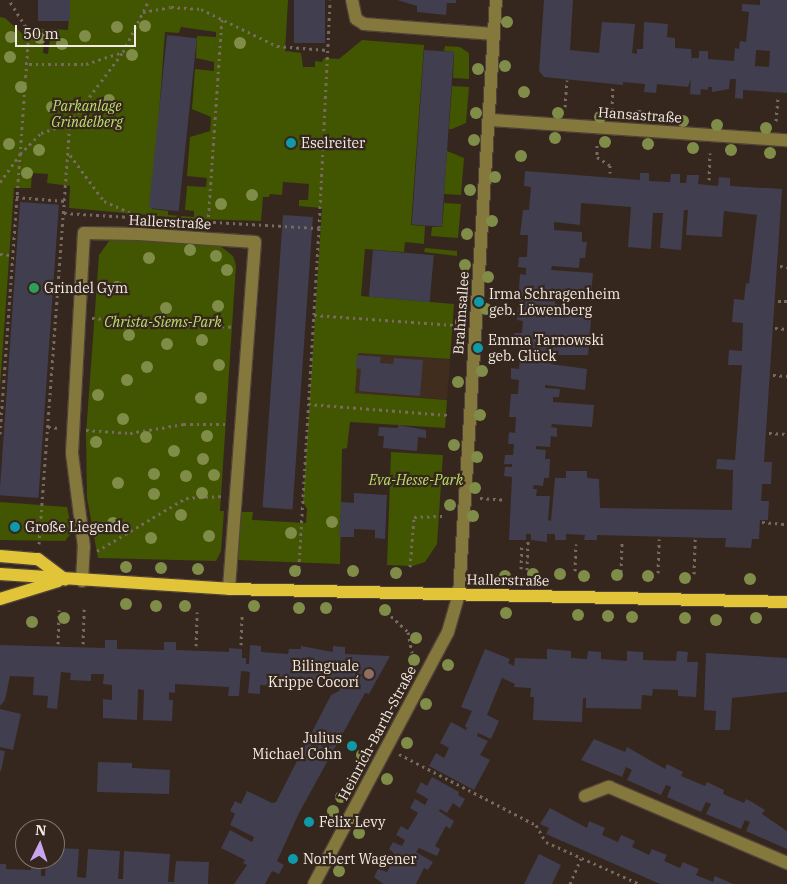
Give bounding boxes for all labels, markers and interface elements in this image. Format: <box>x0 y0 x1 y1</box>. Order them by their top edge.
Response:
scale bar <box>18 15 139 47</box>
text: 50 m <box>23 24 59 43</box>
park label: Parkanlage Grindelberg <box>51 98 123 130</box>
street label: Hansastraße <box>597 104 683 126</box>
place label: Eselreiter <box>301 135 365 151</box>
marker: Eselreiter <box>285 137 297 149</box>
street label: Hallerstraße <box>128 211 212 233</box>
street label: Brahmsallee <box>450 271 472 355</box>
place label: Grindel Gym <box>44 280 128 296</box>
marker: Grindel Gym <box>28 282 40 294</box>
place label: Irma Schragenheim geb. Löwenberg <box>489 286 620 318</box>
marker: Irma Schragenheim geb. Löwenberg <box>473 296 485 308</box>
park label: Christa-Siems-Park <box>104 314 222 330</box>
place label: Emma Tarnowski geb. Glück <box>488 332 604 364</box>
marker: Emma Tarnowski geb. Glück <box>472 342 484 354</box>
park label: Eva-Hesse-Park <box>369 472 463 488</box>
place label: Große Liegende <box>25 519 129 535</box>
marker: Große Liegende <box>9 521 21 533</box>
street label: Hallerstraße <box>466 571 550 589</box>
place label: Bilinguale Krippe Cocorí <box>268 658 359 690</box>
street label: Heinrich-Barth-Straße <box>334 663 420 803</box>
marker: Bilinguale Krippe Cocorí <box>363 668 375 680</box>
place label: Julius Michael Cohn <box>252 730 342 762</box>
marker: Julius Michael Cohn <box>346 740 358 752</box>
place label: Felix Levy <box>319 814 386 830</box>
marker: Felix Levy <box>303 816 315 828</box>
north arrow <box>15 819 65 869</box>
text: N <box>35 821 47 839</box>
place label: Norbert Wagener <box>303 851 416 867</box>
marker: Norbert Wagener <box>287 853 299 865</box>

